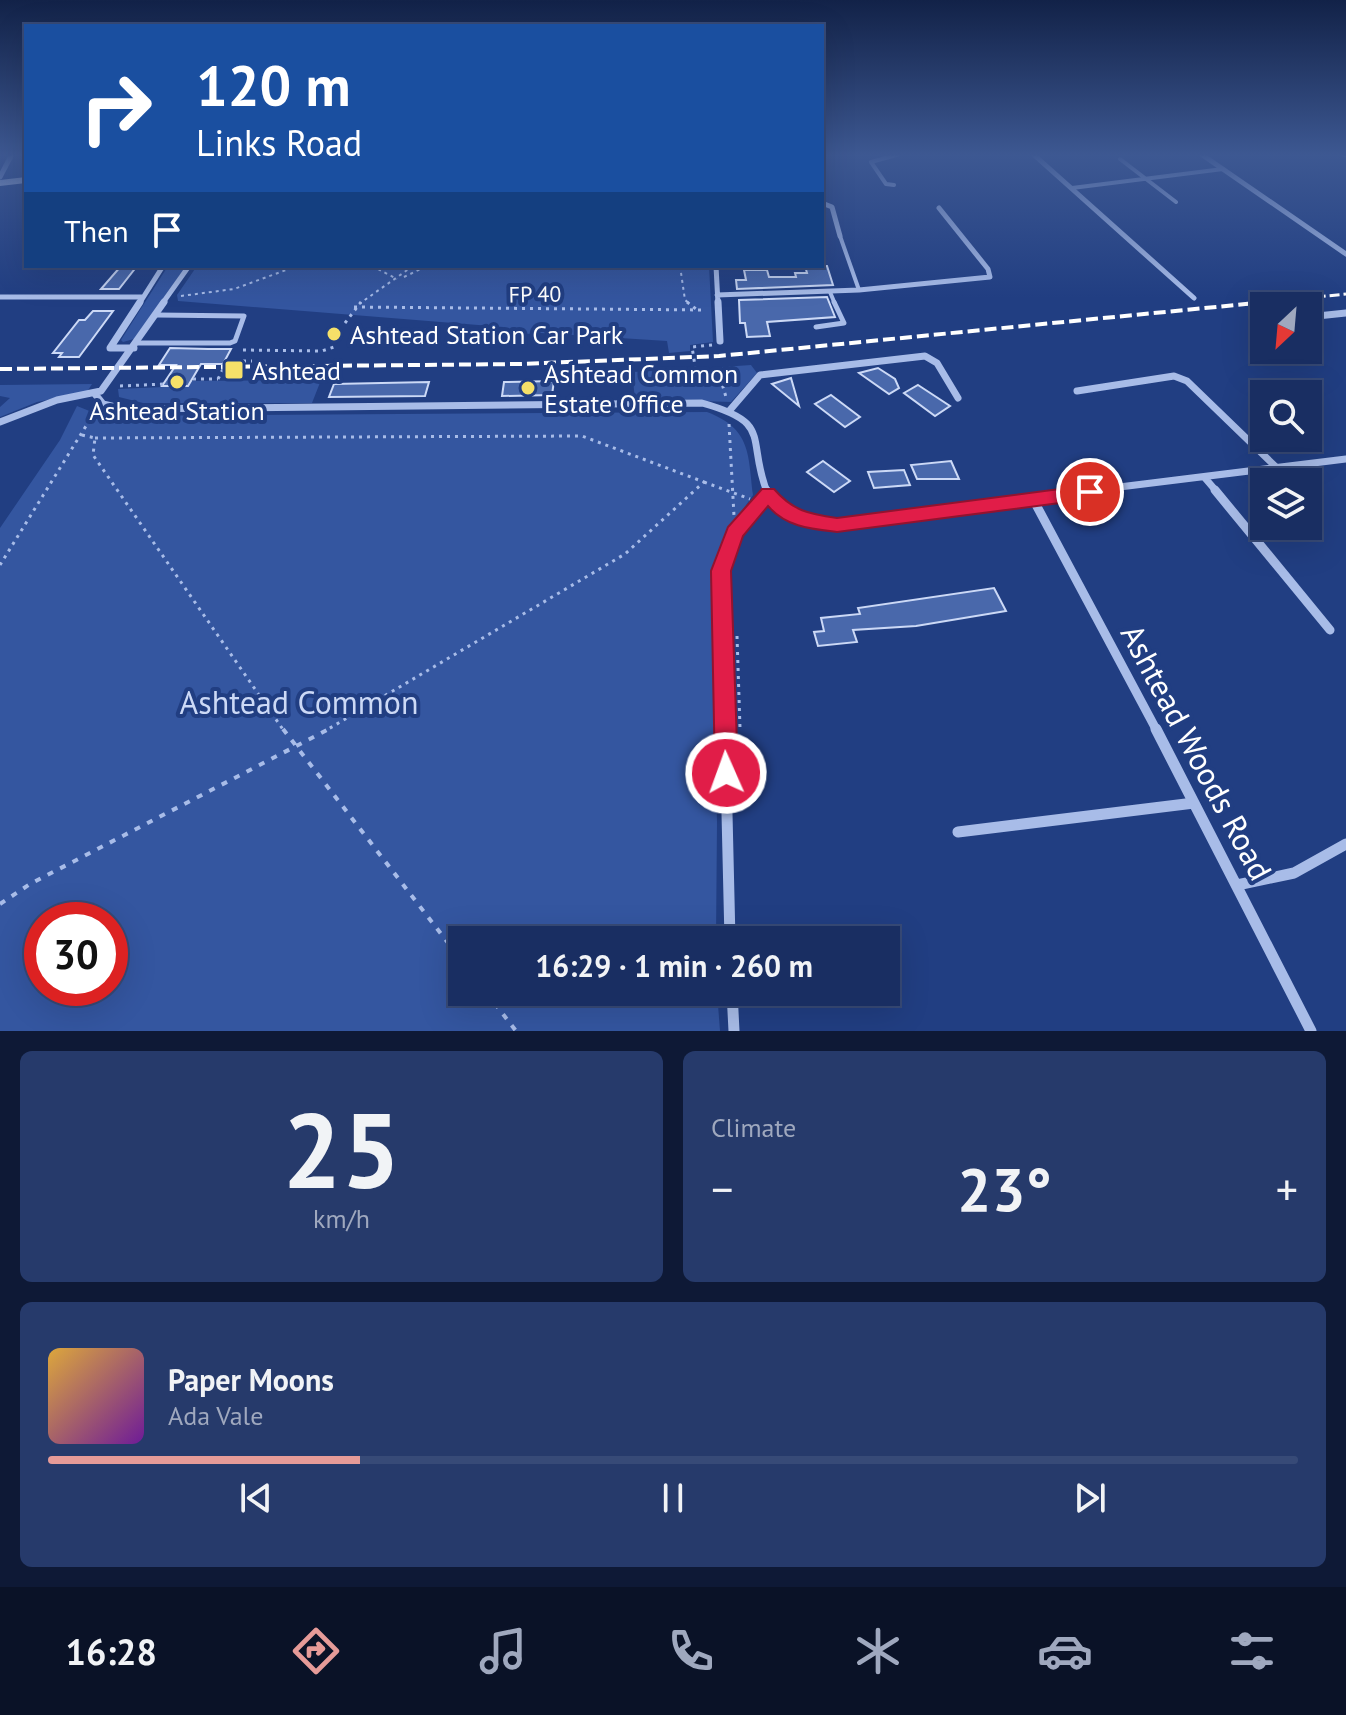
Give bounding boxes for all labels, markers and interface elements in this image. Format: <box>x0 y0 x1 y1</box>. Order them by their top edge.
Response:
text: 120 m <box>196 49 351 121</box>
icon: right <box>64 56 168 160</box>
text: Links Road <box>196 119 362 166</box>
icon: arrive <box>145 208 189 252</box>
text: Then <box>64 211 129 250</box>
street label: FP 40 <box>508 280 562 308</box>
north arrow <box>1250 292 1322 364</box>
map controls <box>1250 292 1322 540</box>
place label: Ashtead Station Car Park <box>350 318 624 351</box>
marker: Ashtead Station Car Park <box>325 325 343 343</box>
place label: Ashtead <box>252 354 341 387</box>
place label: Ashtead Common Estate Office <box>544 357 738 420</box>
marker: Ashtead <box>223 359 245 381</box>
marker: Ashtead Station <box>168 373 186 391</box>
marker: Ashtead Common Estate Office <box>519 379 537 397</box>
button: search <box>1250 380 1322 452</box>
place label: Ashtead Station <box>89 394 265 427</box>
pin <box>1056 458 1124 526</box>
button: layers <box>1250 468 1322 540</box>
icon: arrive <box>1068 470 1112 514</box>
street label: Ashtead Woods Road <box>1112 617 1282 887</box>
park label: Ashtead Common <box>179 681 419 723</box>
position arrow <box>684 731 768 815</box>
speed limit sign: 30 <box>24 902 128 1006</box>
text: 16:29 · 1 min · 260 m <box>535 946 813 985</box>
text: 25 <box>283 1082 400 1217</box>
text: Climate <box>711 1111 796 1144</box>
text: 23° <box>957 1150 1052 1228</box>
text: − <box>711 1160 733 1217</box>
text: + <box>1276 1160 1298 1217</box>
text: km/h <box>313 1202 370 1235</box>
text: Paper Moons <box>168 1360 334 1399</box>
text: Ada Vale <box>168 1399 263 1432</box>
icon: previous <box>234 1476 278 1520</box>
icon: pause <box>651 1476 695 1520</box>
icon: next <box>1068 1476 1112 1520</box>
icon: directions <box>288 1623 344 1679</box>
icon: music <box>475 1623 531 1679</box>
icon: phone <box>663 1623 719 1679</box>
icon: climate <box>850 1623 906 1679</box>
icon: car <box>1037 1623 1093 1679</box>
icon: filters <box>1224 1623 1280 1679</box>
text: 16:28 <box>66 1628 157 1675</box>

